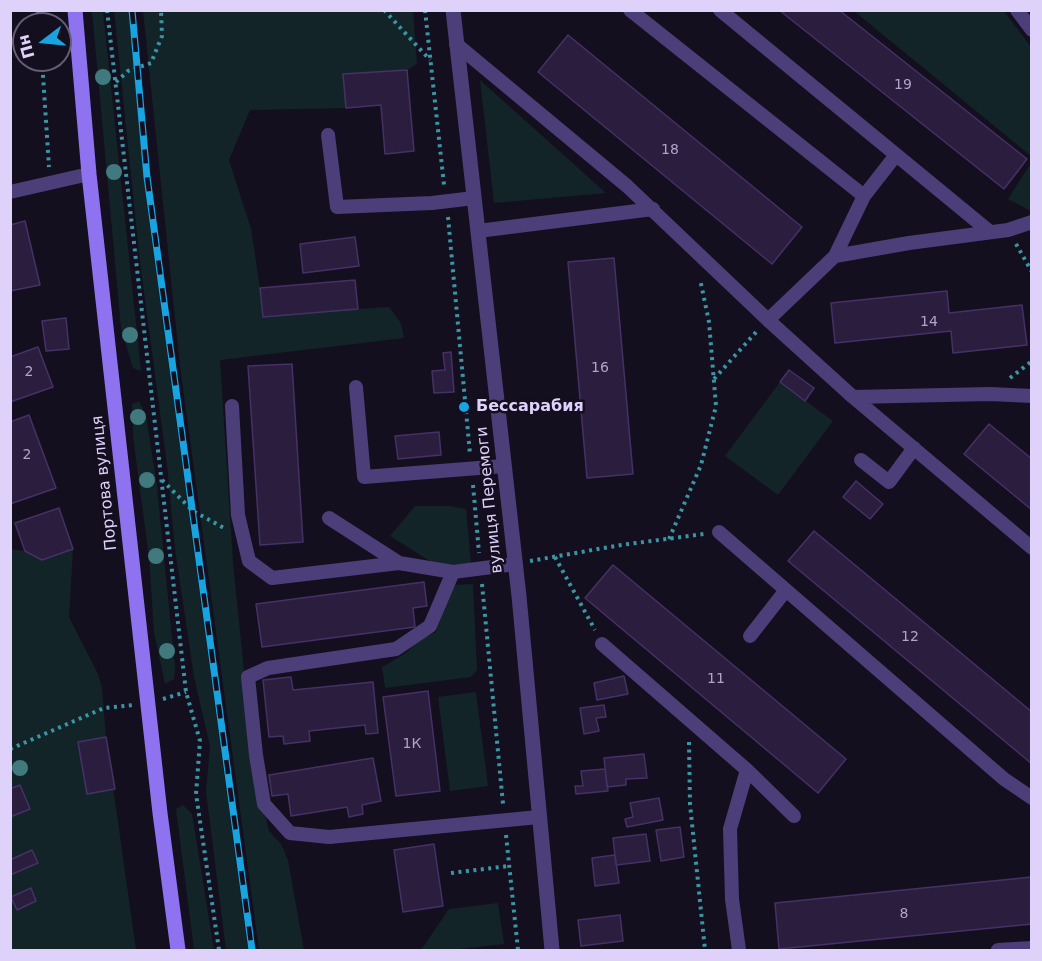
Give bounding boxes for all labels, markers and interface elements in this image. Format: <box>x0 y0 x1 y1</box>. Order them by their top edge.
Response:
north arrow <box>12 12 72 72</box>
text: Пн <box>14 32 39 61</box>
house number: 19 <box>894 77 912 93</box>
house number: 18 <box>661 142 679 158</box>
house number: 14 <box>920 314 938 330</box>
house number: 16 <box>591 360 609 376</box>
house number: 2 <box>25 364 33 380</box>
place label: Бессарабия <box>476 397 584 417</box>
marker: Бессарабия <box>457 400 471 414</box>
street label: Портова вулиця <box>88 415 122 551</box>
street label: вулиця Перемоги <box>473 426 507 574</box>
house number: 2 <box>23 447 31 463</box>
house number: 12 <box>901 629 919 645</box>
house number: 11 <box>707 671 725 687</box>
house number: 1К <box>403 736 421 752</box>
house number: 8 <box>900 906 908 922</box>

